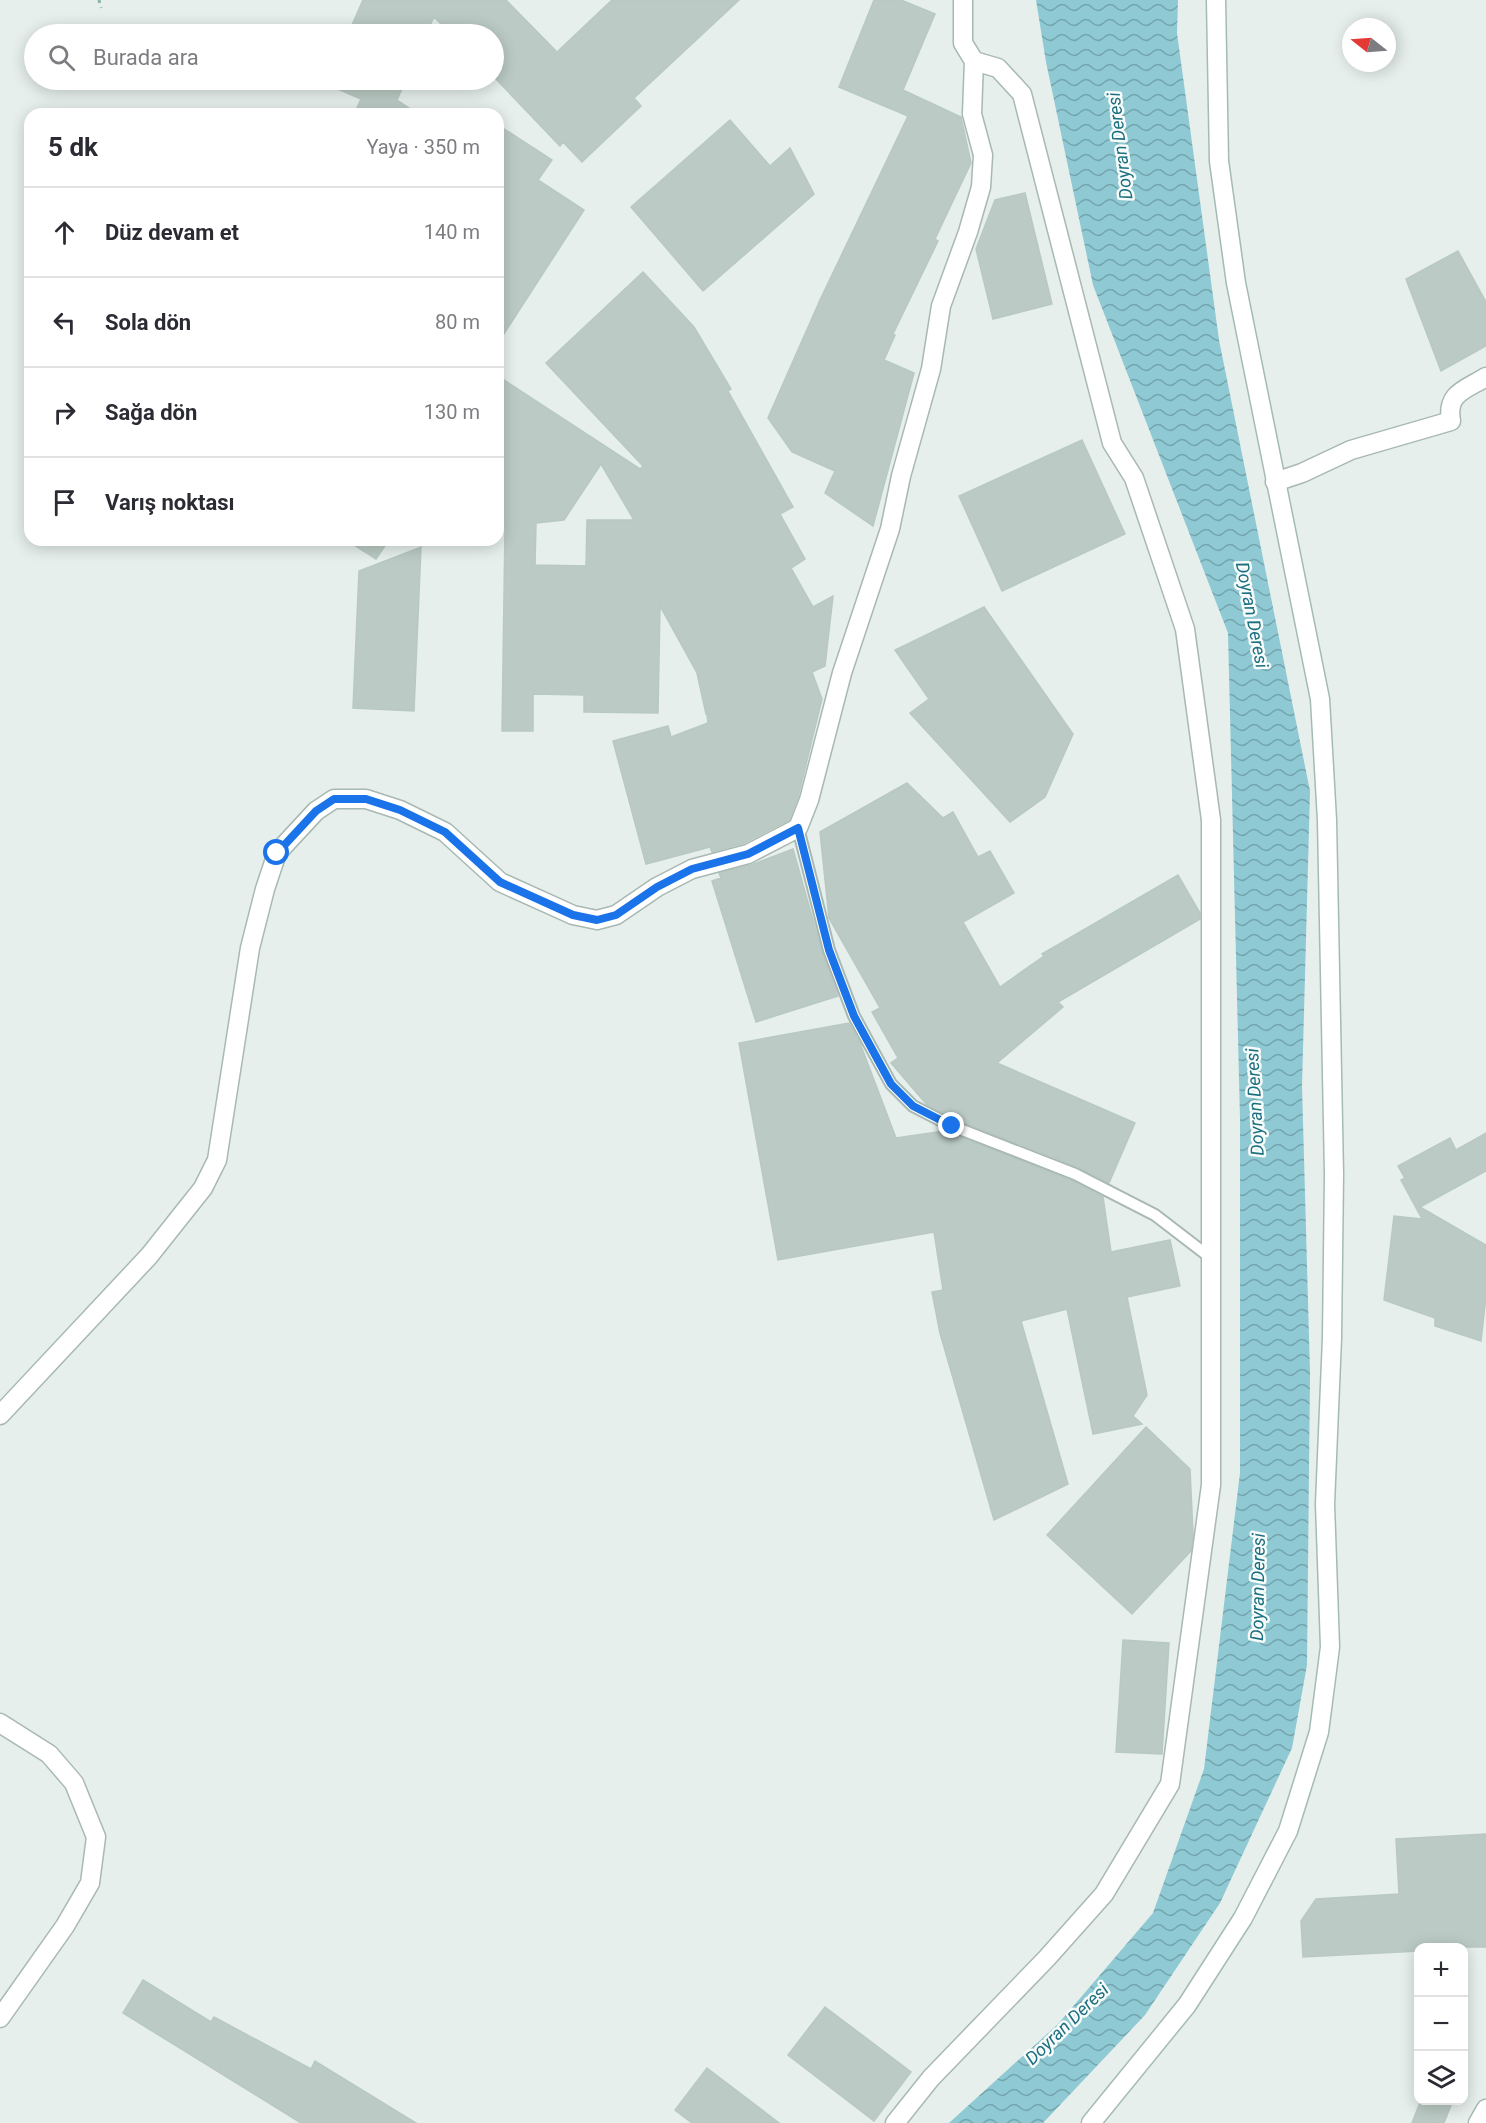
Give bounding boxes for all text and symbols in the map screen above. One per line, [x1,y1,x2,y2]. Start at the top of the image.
north arrow [1342,18,1396,72]
search box [24,24,504,90]
icon: search [45,41,78,74]
text: Burada ara [93,45,199,70]
water label: Doyran Deresi [1102,91,1136,201]
text: 5 dk [48,132,98,162]
text: Yaya · 350 m [366,135,480,159]
icon: ahead [48,216,81,249]
text: Düz devam et [105,220,239,245]
text: 140 m [424,220,480,244]
icon: left [48,306,81,339]
text: Sola dön [105,310,191,335]
text: 80 m [435,310,480,334]
icon: right [48,396,81,429]
text: Sağa dön [105,400,197,425]
text: 130 m [424,400,480,424]
icon: arrive [48,486,81,519]
text: Varış noktası [105,490,235,515]
water label: Doyran Deresi [1232,560,1273,670]
route start [263,839,289,865]
water label: Doyran Deresi [1241,1047,1268,1156]
route end [938,1112,964,1138]
water label: Doyran Deresi [1246,1532,1269,1641]
map controls [1414,1943,1468,2105]
button: + [1414,1943,1468,1997]
water label: Doyran Deresi [1021,1978,1113,2069]
button: − [1414,1997,1468,2051]
button: layers [1414,2051,1468,2105]

